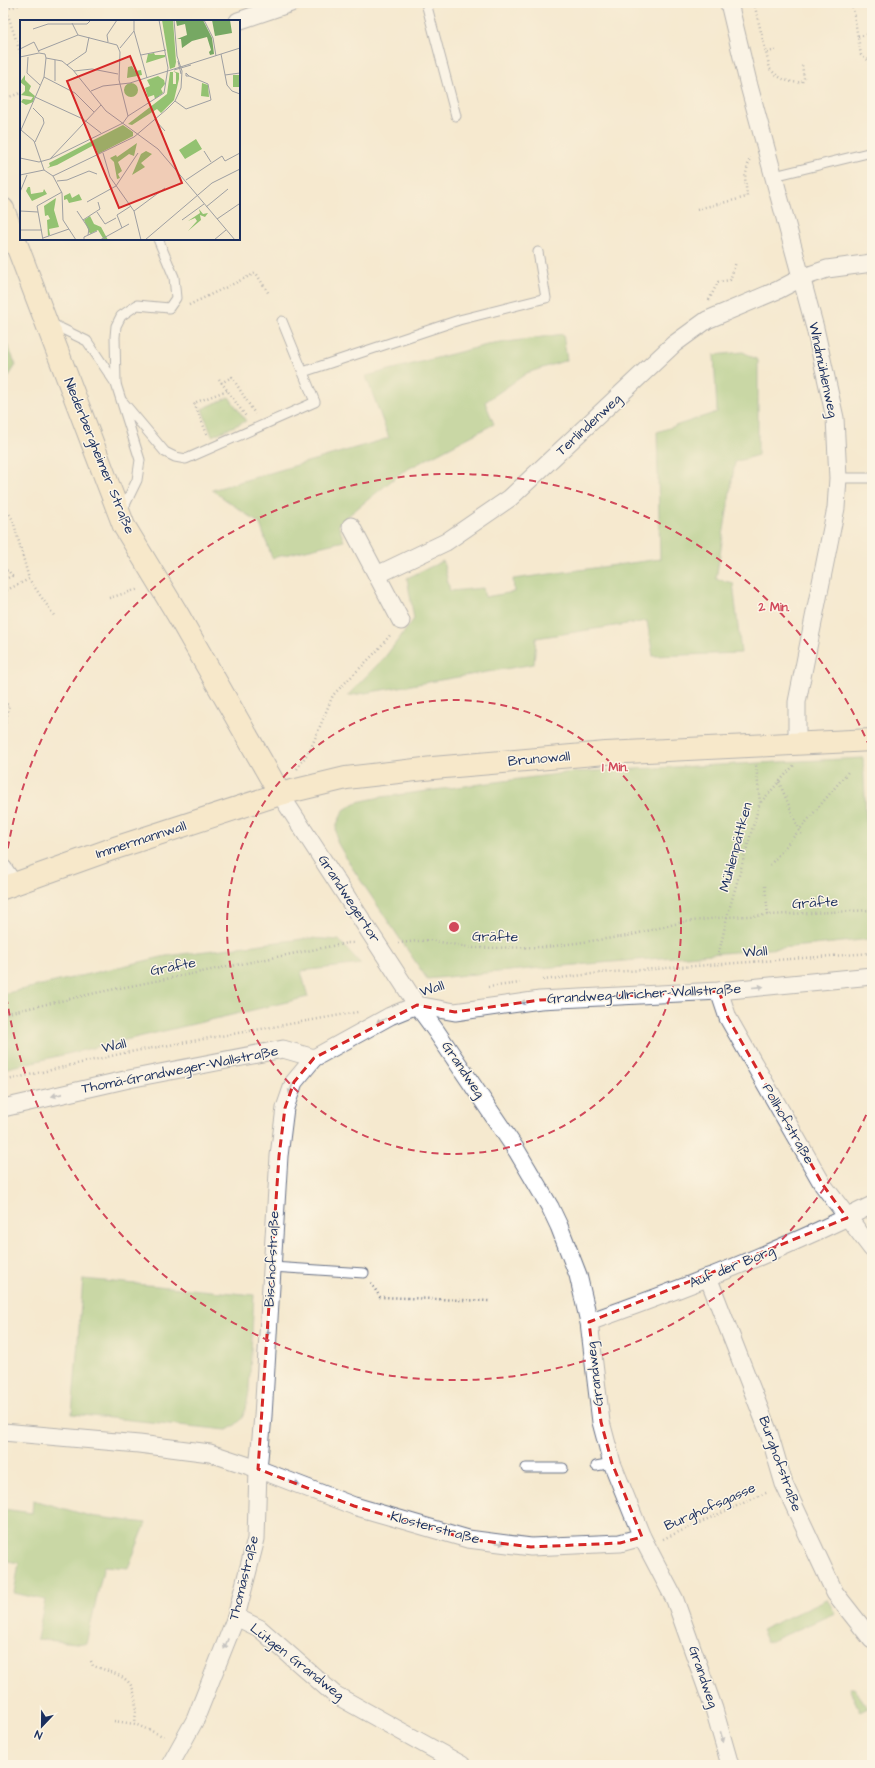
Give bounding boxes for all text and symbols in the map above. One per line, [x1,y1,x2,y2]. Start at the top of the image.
inset map [20,20,240,240]
street label: Windmühlenweg [803,320,843,420]
street label: Niederbergheimer Straße [58,375,140,537]
street label: Terlindenweg [552,389,626,461]
text: 2 Min. [757,599,790,616]
street label: Brunowall [507,746,571,772]
text: 1 Min. [602,759,628,776]
street label: Mühlenpättken [714,800,758,894]
street label: Immermannwall [93,816,189,864]
street label: Grandwegertor [313,851,385,947]
street label: Gräfte [791,892,839,914]
centre of rings [447,920,461,934]
street label: Gräfte [472,927,519,947]
street label: Wall [742,941,768,963]
street label: Gräfte [148,953,198,981]
street label: Wall [417,976,447,1002]
street label: Grandweg-Ulricher-Wallstraße [546,979,742,1009]
one-way arrow [752,984,764,990]
one-way arrow [520,999,532,1005]
one-way arrow [375,1018,387,1025]
street label: Wall [100,1034,128,1058]
street label: Grandweg [437,1038,489,1102]
street label: Thomä-Grandweger-Wallstraße [80,1041,281,1099]
street label: Pollhofstraße [757,1080,819,1168]
one-way arrow [288,1084,294,1096]
one-way arrow [51,1093,63,1099]
street label: Bischofstraße [259,1210,285,1308]
street label: Auf der Borg [686,1241,778,1293]
one-way arrow [265,1324,272,1336]
street label: Grandweg [581,1341,609,1407]
street label: Burghofstraße [753,1414,807,1515]
street label: Burghofsgasse [661,1478,759,1536]
one-way arrow [289,1481,301,1487]
street label: Klosterstraße [388,1506,482,1550]
street label: Thomästraße [224,1533,264,1622]
one-way arrow [493,1540,505,1546]
street label: Lütgen Grandweg [246,1619,348,1705]
one-way arrow [223,1638,229,1649]
street label: Grandweg [683,1643,723,1711]
north arrow [22,1706,62,1746]
text: N [32,1727,44,1743]
one-way arrow [719,1731,725,1743]

